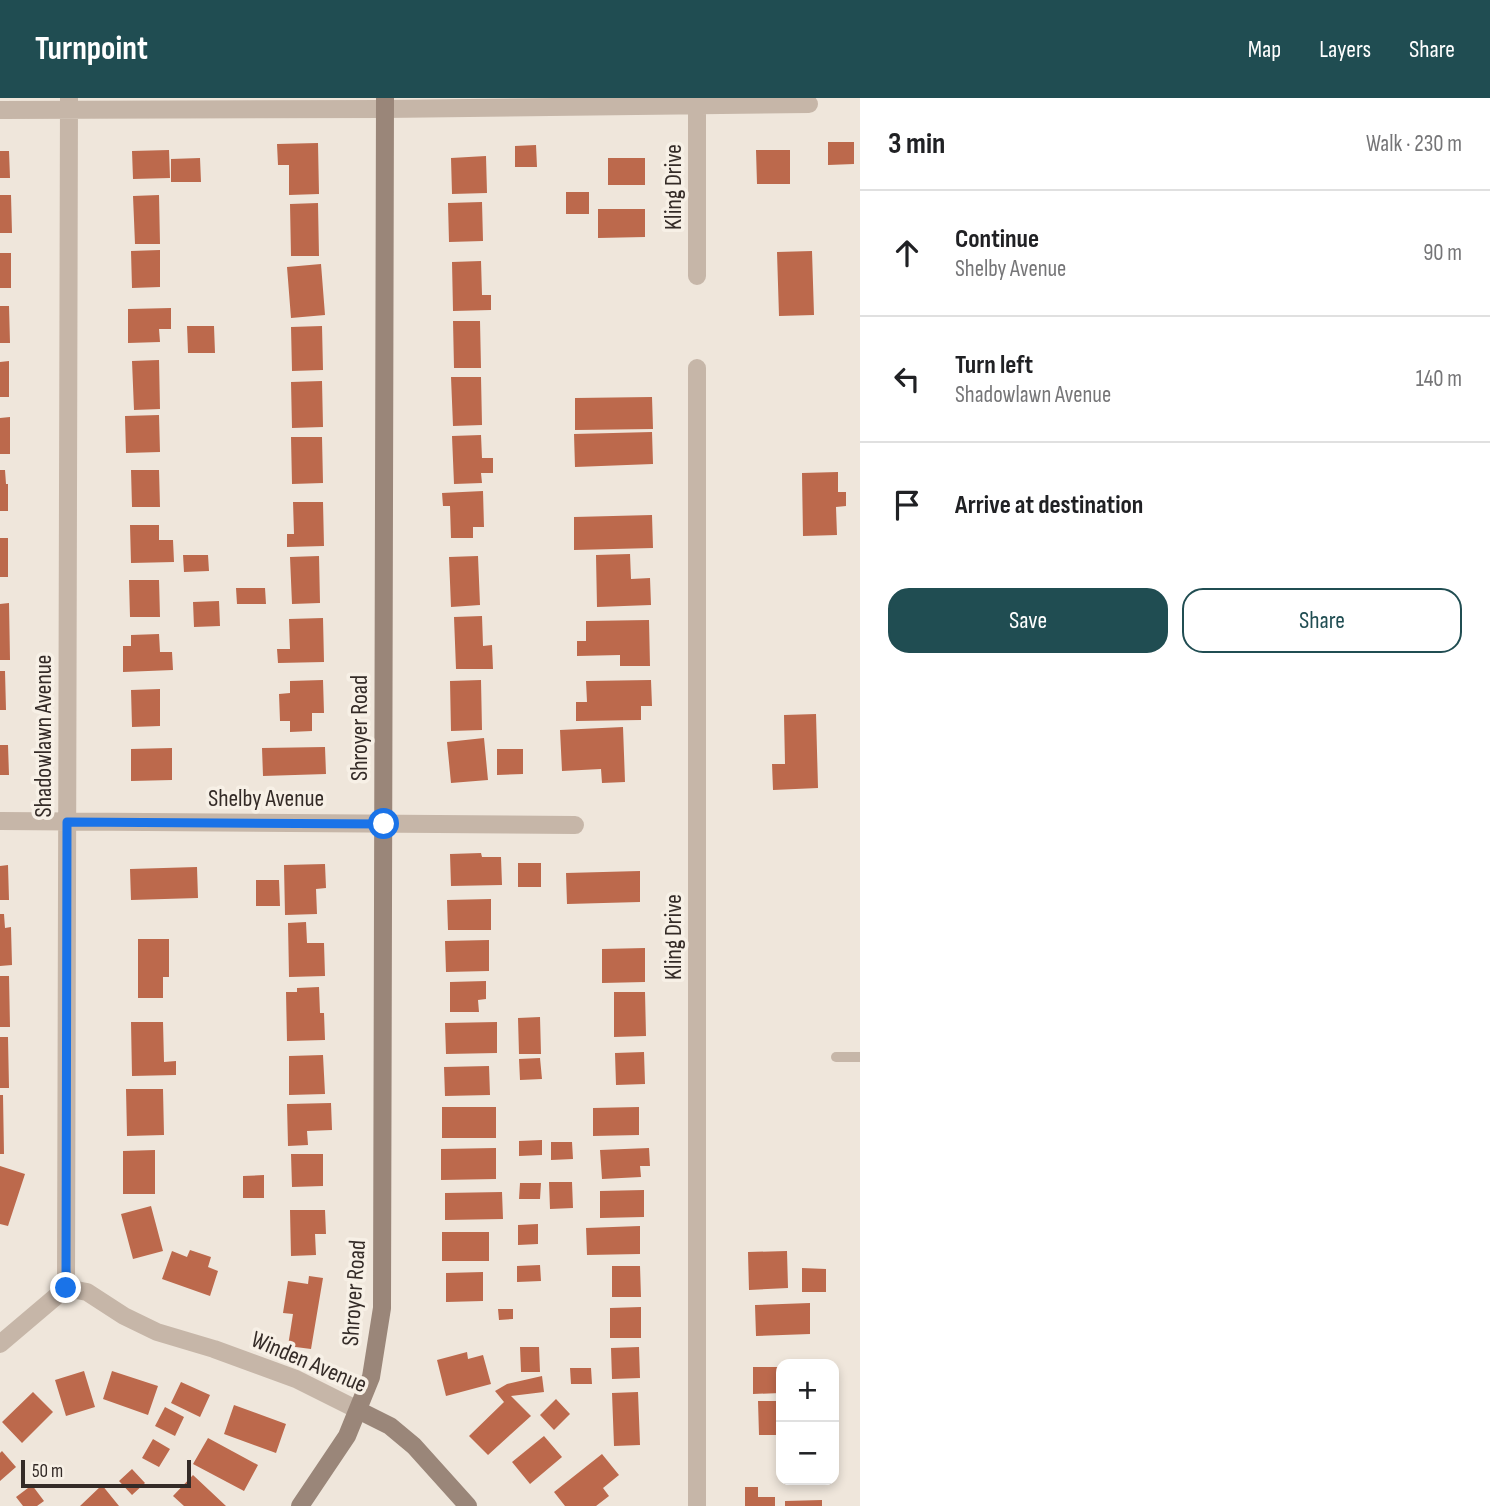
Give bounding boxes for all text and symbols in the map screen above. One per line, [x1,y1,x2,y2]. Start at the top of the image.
text: Turnpoint [35,29,148,69]
text: Map [1248,35,1281,64]
text: Layers [1319,35,1371,64]
text: Share [1409,35,1455,64]
text: 3 min [888,126,945,162]
text: Walk · 230 m [1366,130,1462,158]
street label: Kling Drive [659,144,688,230]
text: Continue [955,224,1039,255]
icon: ahead [888,234,926,272]
text: 90 m [1423,239,1462,267]
text: Shelby Avenue [955,255,1066,283]
text: Turn left [955,350,1033,381]
icon: left [888,360,926,398]
text: 140 m [1416,365,1462,393]
text: Shadowlawn Avenue [955,381,1111,409]
icon: arrive [888,486,926,524]
text: Arrive at destination [955,490,1143,521]
button: Save [888,588,1168,653]
button: Share [1182,588,1462,653]
street label: Shadowlawn Avenue [29,655,58,817]
street label: Shroyer Road [345,675,374,781]
street label: Shelby Avenue [208,784,324,813]
route start [368,808,399,839]
street label: Kling Drive [659,894,688,980]
street label: Shroyer Road [336,1239,372,1347]
route end [50,1272,81,1303]
street label: Winden Avenue [247,1325,371,1399]
map controls [776,1359,839,1485]
button: + [776,1359,839,1422]
button: − [776,1422,839,1485]
scale bar [21,1457,191,1489]
text: 50 m [32,1460,63,1483]

